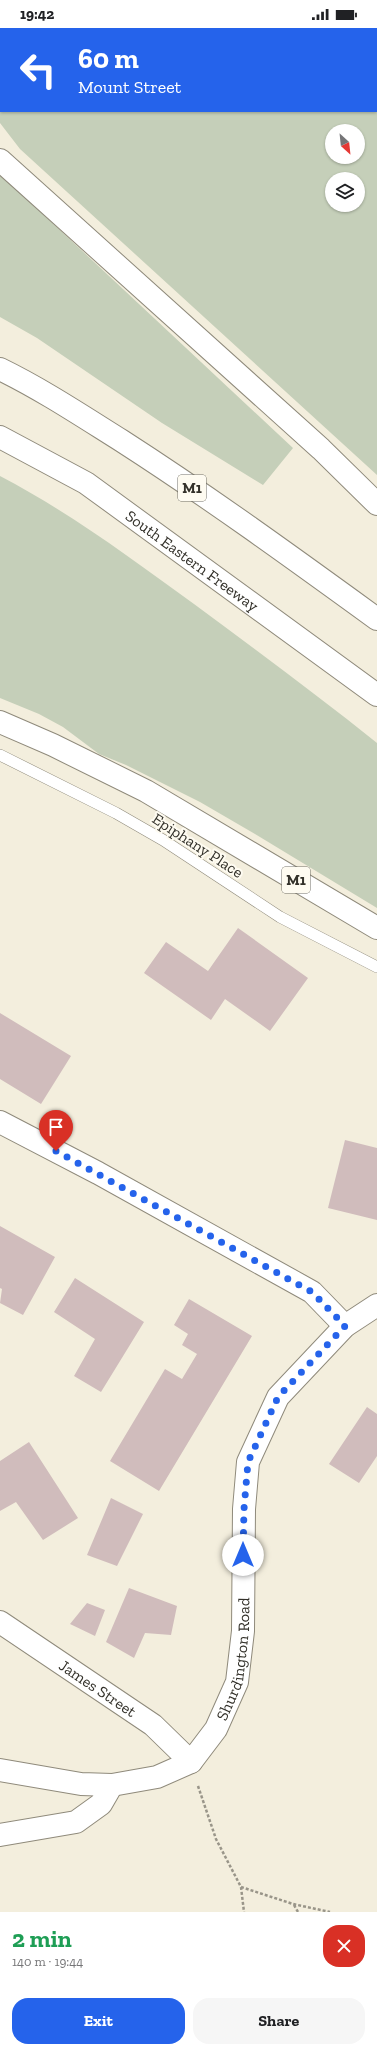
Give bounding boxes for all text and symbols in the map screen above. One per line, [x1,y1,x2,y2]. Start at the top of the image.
text: 19:42 [20,5,54,23]
text: 60 m [78,42,139,75]
icon: left [12,44,64,96]
text: Mount Street [78,76,181,98]
north arrow [325,124,365,164]
map controls [325,124,365,212]
button: layers [325,172,365,212]
road number: M1 [178,475,206,501]
street label: South Eastern Freeway [122,506,263,616]
street label: Epiphany Place [149,809,247,882]
road number: M1 [282,867,310,893]
pin [39,1110,73,1151]
icon: arrive [45,1116,67,1138]
position arrow [222,1534,264,1576]
street label: Shurdington Road [212,1597,253,1723]
street label: James Street [55,1656,140,1721]
text: 2 min [12,1924,72,1953]
button: close [323,1925,365,1967]
text: 140 m · 19:44 [12,1954,83,1969]
button: Exit [12,1998,185,2044]
button: Share [193,1998,365,2044]

